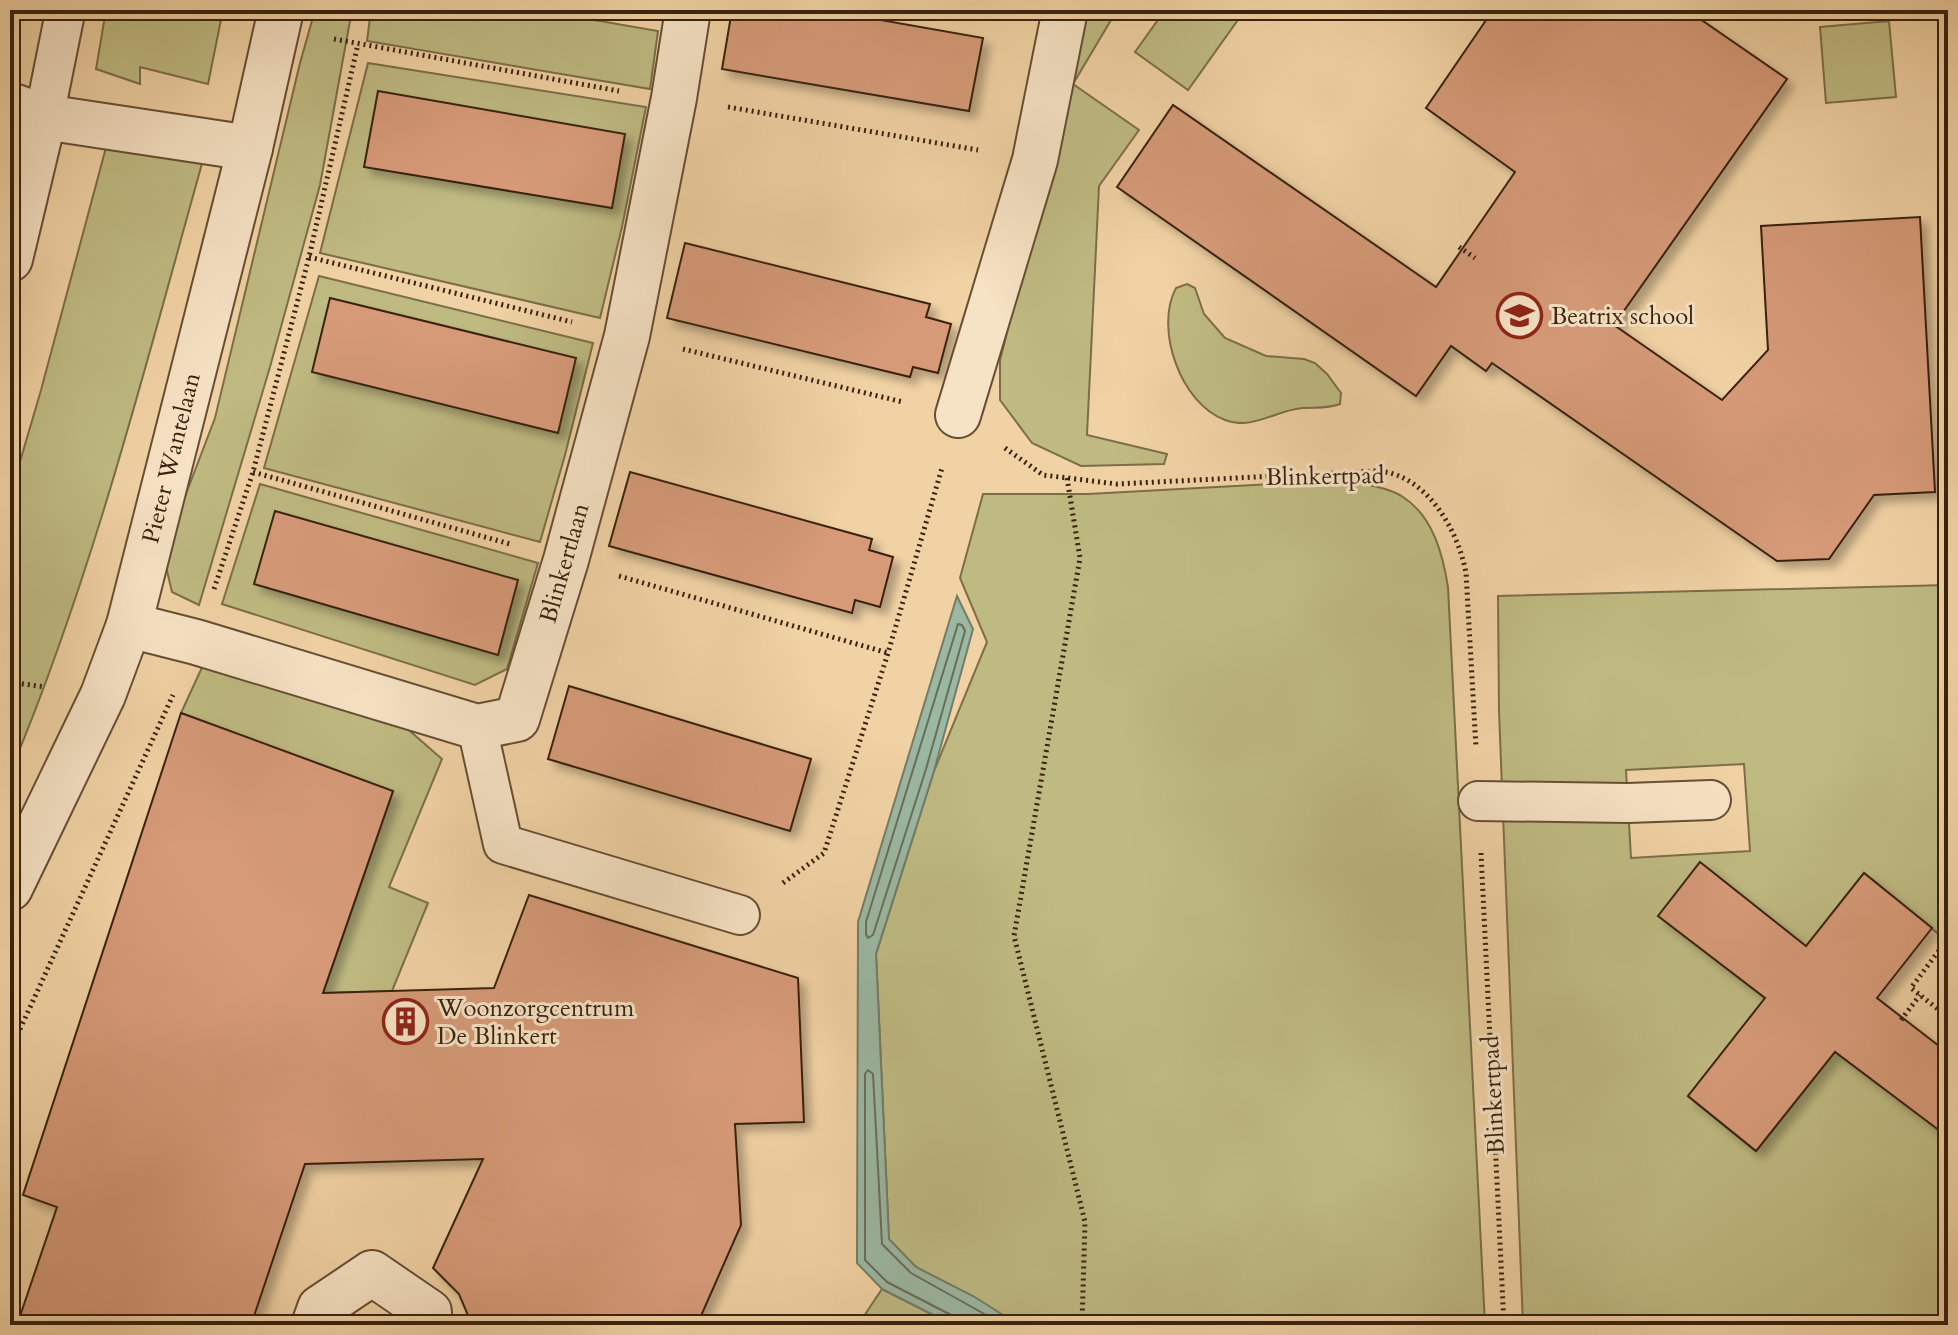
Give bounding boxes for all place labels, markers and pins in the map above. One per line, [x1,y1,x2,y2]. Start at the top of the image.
school or university icon: Beatrix school [1496,292,1544,340]
place label: Beatrix school [1551,300,1694,333]
place label: Woonzorgcentrum De Blinkert [436,992,635,1053]
building icon: Woonzorgcentrum De Blinkert [382,998,430,1046]

